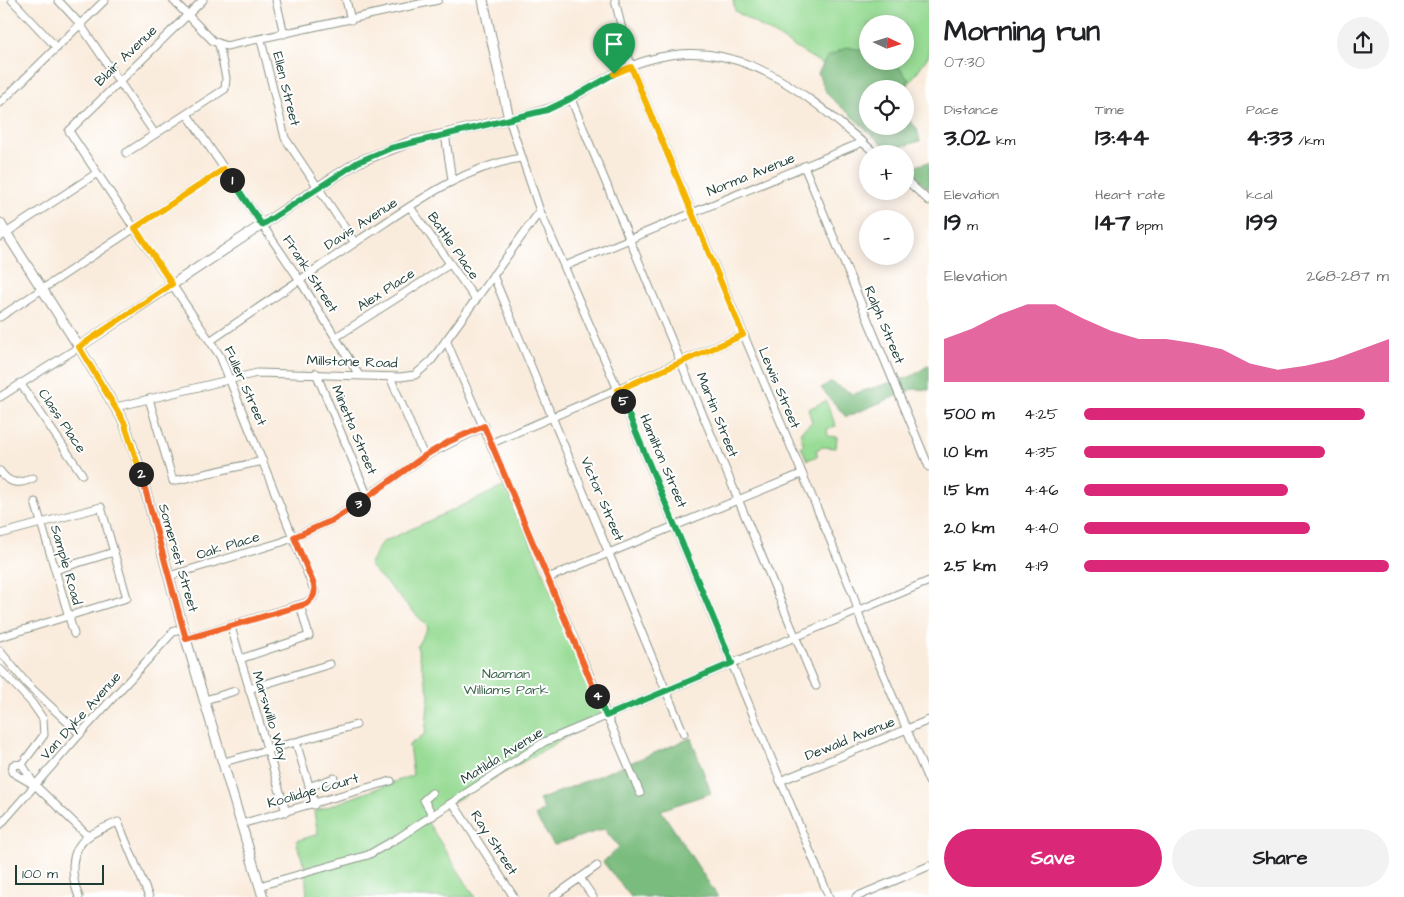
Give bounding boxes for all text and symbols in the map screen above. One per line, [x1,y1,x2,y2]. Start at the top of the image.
text: Morning run [944,12,1100,51]
north arrow [859,15,914,70]
map controls [859,15,914,265]
button: share [1337,17,1389,69]
street label: Blair Avenue [90,21,162,91]
pin [593,23,635,74]
icon: arrive [600,30,628,58]
street label: Ellen Street [267,50,305,129]
text: 07:30 [944,51,985,73]
button: locate [859,80,914,135]
text: Distance [944,100,998,120]
text: Time [1095,100,1124,120]
text: Pace [1246,100,1278,120]
text: 3.02 [944,120,990,155]
text: 13:44 [1095,120,1149,155]
text: 4:33 [1246,120,1293,155]
text: km [990,131,1015,151]
text: /km [1293,131,1324,151]
button: + [859,145,914,200]
street label: Norma Avenue [704,148,798,202]
pin: 1 [220,168,244,192]
text: 1 [232,170,233,190]
text: Elevation [944,185,999,205]
text: Heart rate [1095,185,1165,205]
text: kcal [1246,185,1273,205]
street label: Davis Avenue [320,193,402,255]
text: 19 [944,205,961,240]
text: 147 [1095,205,1131,240]
text: 199 [1246,205,1278,240]
street label: Battle Place [422,208,484,284]
button: − [859,210,914,265]
text: m [961,216,978,236]
text: bpm [1131,216,1163,236]
street label: Frank Street [277,231,343,317]
street label: Alex Place [353,264,419,316]
text: Elevation [944,265,1007,287]
text: 268–287 m [1306,265,1389,287]
street label: Ralph Street [859,283,910,367]
street label: Fuller Street [219,343,272,429]
street label: Lewis Street [753,344,805,432]
street label: Millstone Road [306,350,398,374]
street label: Martin Street [691,370,743,461]
street label: Minetta Street [326,382,382,478]
street label: Class Place [33,385,91,457]
pin: 5 [610,388,636,414]
text: 5 [619,391,628,411]
text: 500 m [944,403,994,425]
text: 4:25 [1024,403,1058,425]
street label: Hamilton Street [634,411,692,511]
text: 1.0 km [944,441,987,463]
text: 4:35 [1024,441,1057,463]
street label: Victor Street [575,454,629,545]
pin: 2 [128,462,154,486]
text: 2 [137,464,146,484]
text: 1.5 km [944,479,988,501]
text: 4:46 [1024,479,1058,501]
pin: 3 [346,492,370,516]
text: 3 [355,494,362,514]
street label: Somerset Street [153,501,203,615]
text: 2.0 km [944,517,994,539]
text: 4:40 [1024,517,1059,539]
street label: Sample Road [45,523,87,607]
street label: Oak Place [194,527,263,565]
text: 2.5 km [944,555,995,577]
text: 4:19 [1024,555,1049,577]
park label: Naaman Williams Park [464,664,549,700]
street label: Van Dyke Avenue [36,667,126,765]
street label: Marswillo Way [247,669,293,764]
pin: 4 [584,684,610,708]
text: 4 [593,686,602,706]
street label: Dewald Avenue [802,712,898,766]
street label: Matilda Avenue [457,722,548,789]
street label: Koolidge Court [265,768,361,814]
street label: Ray Street [466,807,523,880]
button: Save [944,829,1162,887]
button: Share [1172,829,1389,887]
scale bar [15,862,104,885]
text: 100 m [22,864,58,884]

